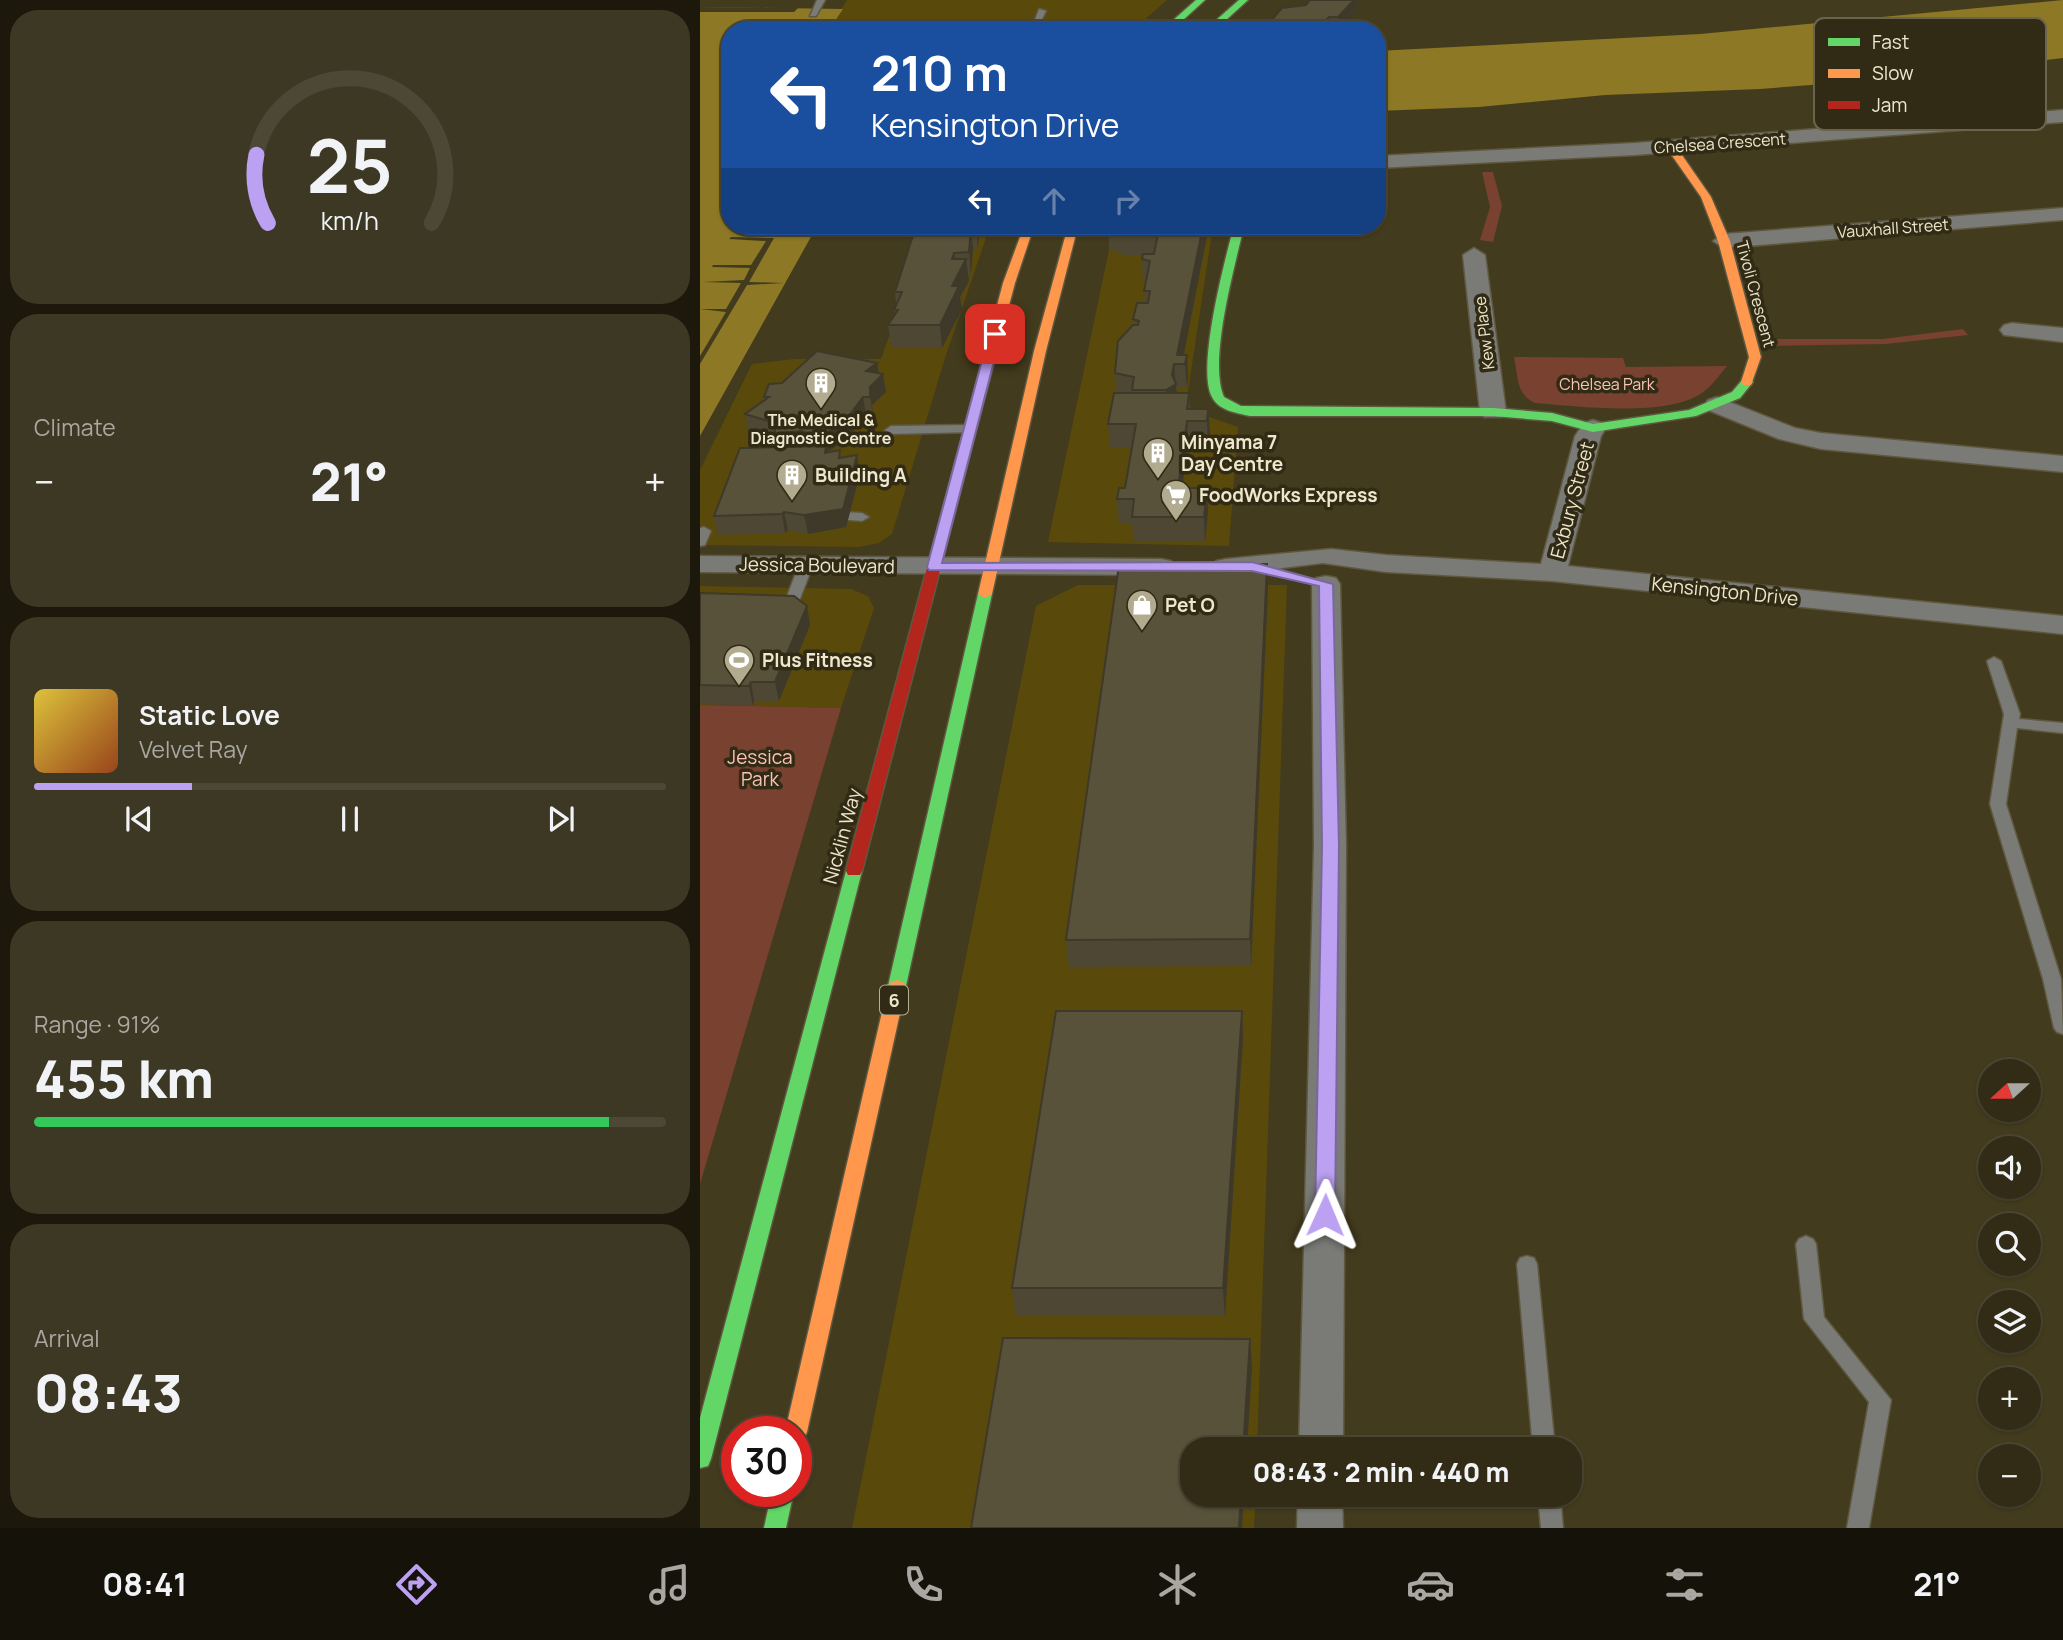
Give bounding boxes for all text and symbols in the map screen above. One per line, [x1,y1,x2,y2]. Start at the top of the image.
legend [1814,18,2046,130]
text: Fast [1872,29,1909,55]
text: 210 m [871,39,1008,106]
icon: left [756,49,847,140]
text: Slow [1872,60,1914,86]
text: Jam [1872,92,1907,118]
text: Kensington Drive [871,103,1120,147]
text: 25 [307,115,393,215]
street label: Chelsea Crescent [1653,127,1787,159]
icon: left [962,182,1000,220]
icon: ahead [1035,182,1073,220]
icon: right [1108,182,1146,220]
text: km/h [321,203,379,238]
street label: Vauxhall Street [1836,213,1950,243]
street label: Tivoli Crescent [1731,238,1781,350]
street label: Kew Place [1469,295,1499,371]
pin [965,304,1025,364]
icon: arrive [976,315,1014,353]
building icon: The Medical & Diagnostic Centre [804,366,838,410]
park label: Chelsea Park [1559,373,1656,395]
place label: The Medical & Diagnostic Centre [751,409,892,449]
text: Climate [34,411,116,443]
place label: Minyama 7 Day Centre [1181,429,1283,477]
building icon: Minyama 7 Day Centre [1141,436,1175,480]
street label: Exbury Street [1544,439,1600,561]
text: 21° [310,446,389,517]
text: − [34,455,55,507]
text: + [644,455,666,507]
building icon: Building A [775,458,809,502]
place label: Building A [815,462,907,488]
supermarket icon: FoodWorks Express [1159,478,1193,522]
place label: FoodWorks Express [1199,482,1377,508]
street label: Jessica Boulevard [739,551,895,579]
street label: Kensington Drive [1650,570,1800,612]
shop icon: Pet O [1125,588,1159,632]
place label: Pet O [1165,592,1215,618]
sports icon: Plus Fitness [722,643,756,687]
place label: Plus Fitness [762,647,873,673]
text: Static Love [139,697,280,733]
text: Velvet Ray [139,733,248,765]
park label: Jessica Park [727,744,793,792]
street label: Nicklin Way [817,785,867,887]
icon: previous [120,800,158,838]
icon: pause [331,800,369,838]
icon: next [542,800,580,838]
road number: 6 [880,986,908,1015]
text: Range · 91% [34,1008,160,1040]
text: 455 km [34,1043,214,1114]
north arrow [1978,1059,2040,1122]
map controls [1978,1059,2041,1507]
button: sound [1978,1136,2041,1199]
position arrow [1288,1178,1362,1252]
button: search [1978,1213,2041,1276]
button: layers [1978,1290,2041,1353]
text: Arrival [34,1322,100,1354]
text: 08:43 [34,1357,183,1428]
button: + [1978,1367,2041,1430]
speed limit sign: 30 [721,1416,812,1507]
button: − [1978,1444,2041,1507]
text: 08:43 · 2 min · 440 m [1253,1454,1509,1490]
icon: directions [392,1560,441,1609]
icon: music [645,1560,694,1609]
icon: phone [899,1560,948,1609]
icon: climate [1153,1560,1202,1609]
icon: car [1406,1560,1455,1609]
icon: filters [1660,1560,1709,1609]
text: 08:41 [102,1562,187,1606]
text: 21° [1913,1562,1961,1606]

